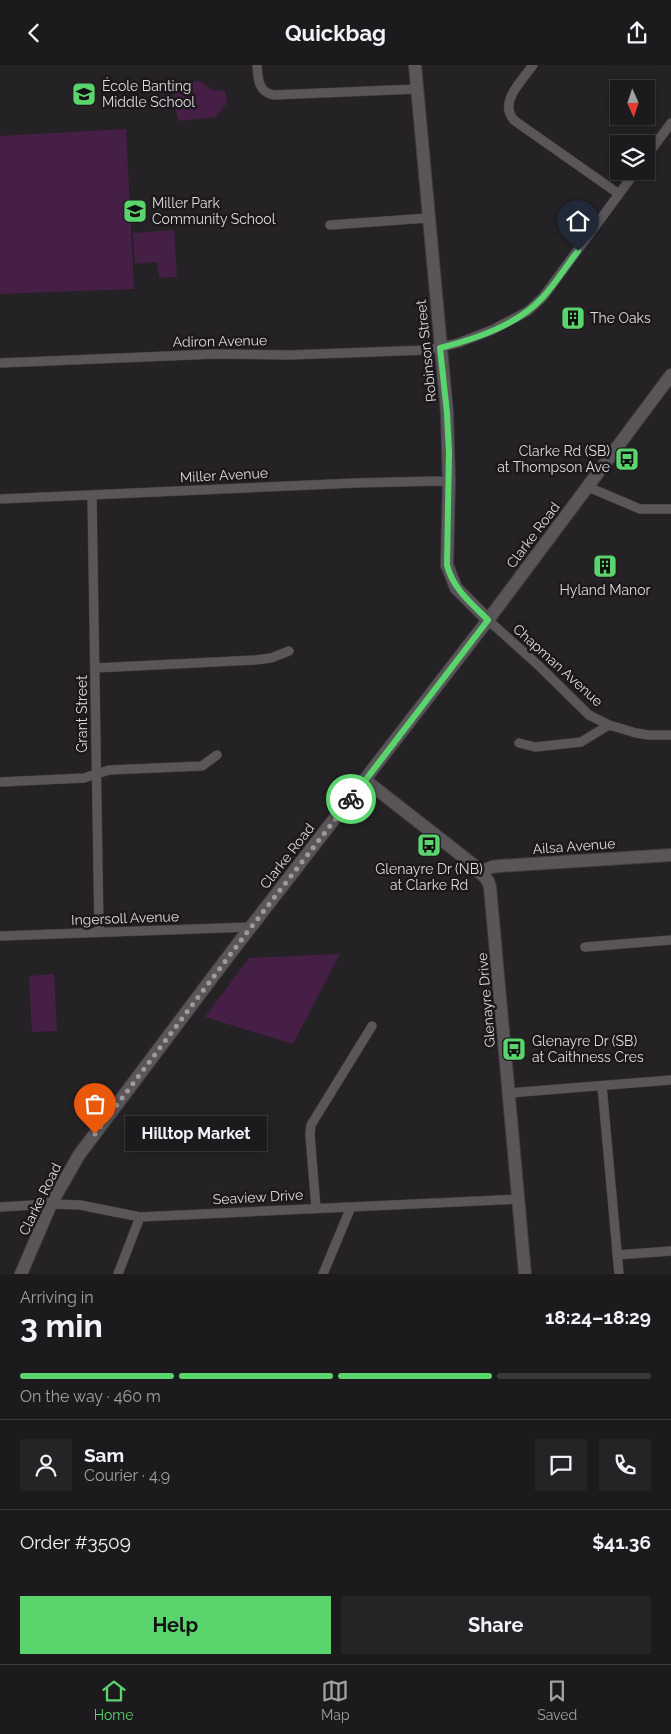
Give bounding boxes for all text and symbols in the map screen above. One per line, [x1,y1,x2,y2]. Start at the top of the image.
icon: back [20,19,48,47]
icon: share [623,19,651,47]
text: Quickbag [285,20,386,46]
place label: École Banting Middle School [102,77,195,110]
north arrow [610,80,655,125]
map controls [610,80,655,180]
school or university icon: École Banting Middle School [71,81,97,107]
button: layers [610,135,655,180]
place label: Miller Park Community School [152,195,276,227]
school or university icon: Miller Park Community School [122,198,148,224]
pin [557,200,599,251]
icon: home [564,207,592,235]
street label: Robinson Street [413,299,439,403]
building icon: The Oaks [560,305,586,331]
place label: The Oaks [590,310,651,326]
street label: Adiron Avenue [173,332,267,350]
place label: Clarke Rd (SB) at Thompson Ave [497,443,610,475]
bus stop icon: Clarke Rd (SB) at Thompson Ave [614,446,640,472]
street label: Miller Avenue [180,465,268,485]
street label: Clarke Road [503,499,563,571]
building icon: Hyland Manor [592,553,618,579]
place label: Hyland Manor [559,582,651,598]
street label: Chapman Avenue [510,621,606,709]
street label: Grant Street [74,675,90,753]
courier [326,774,376,824]
icon: bike [337,785,365,813]
street label: Clarke Road [257,820,317,892]
bus stop icon: Glenayre Dr (NB) at Clarke Rd [416,832,442,858]
street label: Ailsa Avenue [532,835,616,857]
place label: Glenayre Dr (NB) at Clarke Rd [375,861,483,893]
street label: Ingersoll Avenue [71,908,179,928]
street label: Glenayre Drive [474,952,498,1048]
place label: Glenayre Dr (SB) at Caithness Cres [532,1033,644,1065]
bus stop icon: Glenayre Dr (SB) at Caithness Cres [501,1036,527,1062]
pin [74,1083,116,1134]
icon: bag [81,1090,109,1118]
callout: Hilltop Market [125,1117,268,1151]
text: Hilltop Market [141,1124,251,1143]
street label: Clarke Road [16,1160,64,1238]
street label: Seaview Drive [212,1187,304,1207]
text: Arriving in [20,1288,94,1307]
text: 18:24–18:29 [545,1306,651,1328]
text: 3 min [20,1307,103,1344]
text: On the way · 460 m [20,1387,161,1406]
button: person [20,1439,72,1491]
button: chat [535,1439,587,1491]
button: phone [599,1439,651,1491]
text: Sam [84,1444,124,1466]
text: Courier · 4.9 [84,1466,170,1485]
text: Order #3509 [20,1531,131,1553]
text: $41.36 [592,1531,651,1553]
button: Help [20,1596,331,1654]
button: Share [341,1596,651,1654]
tab: Home [94,1677,133,1723]
tab: Map [321,1677,350,1723]
tab: Saved [537,1677,577,1723]

